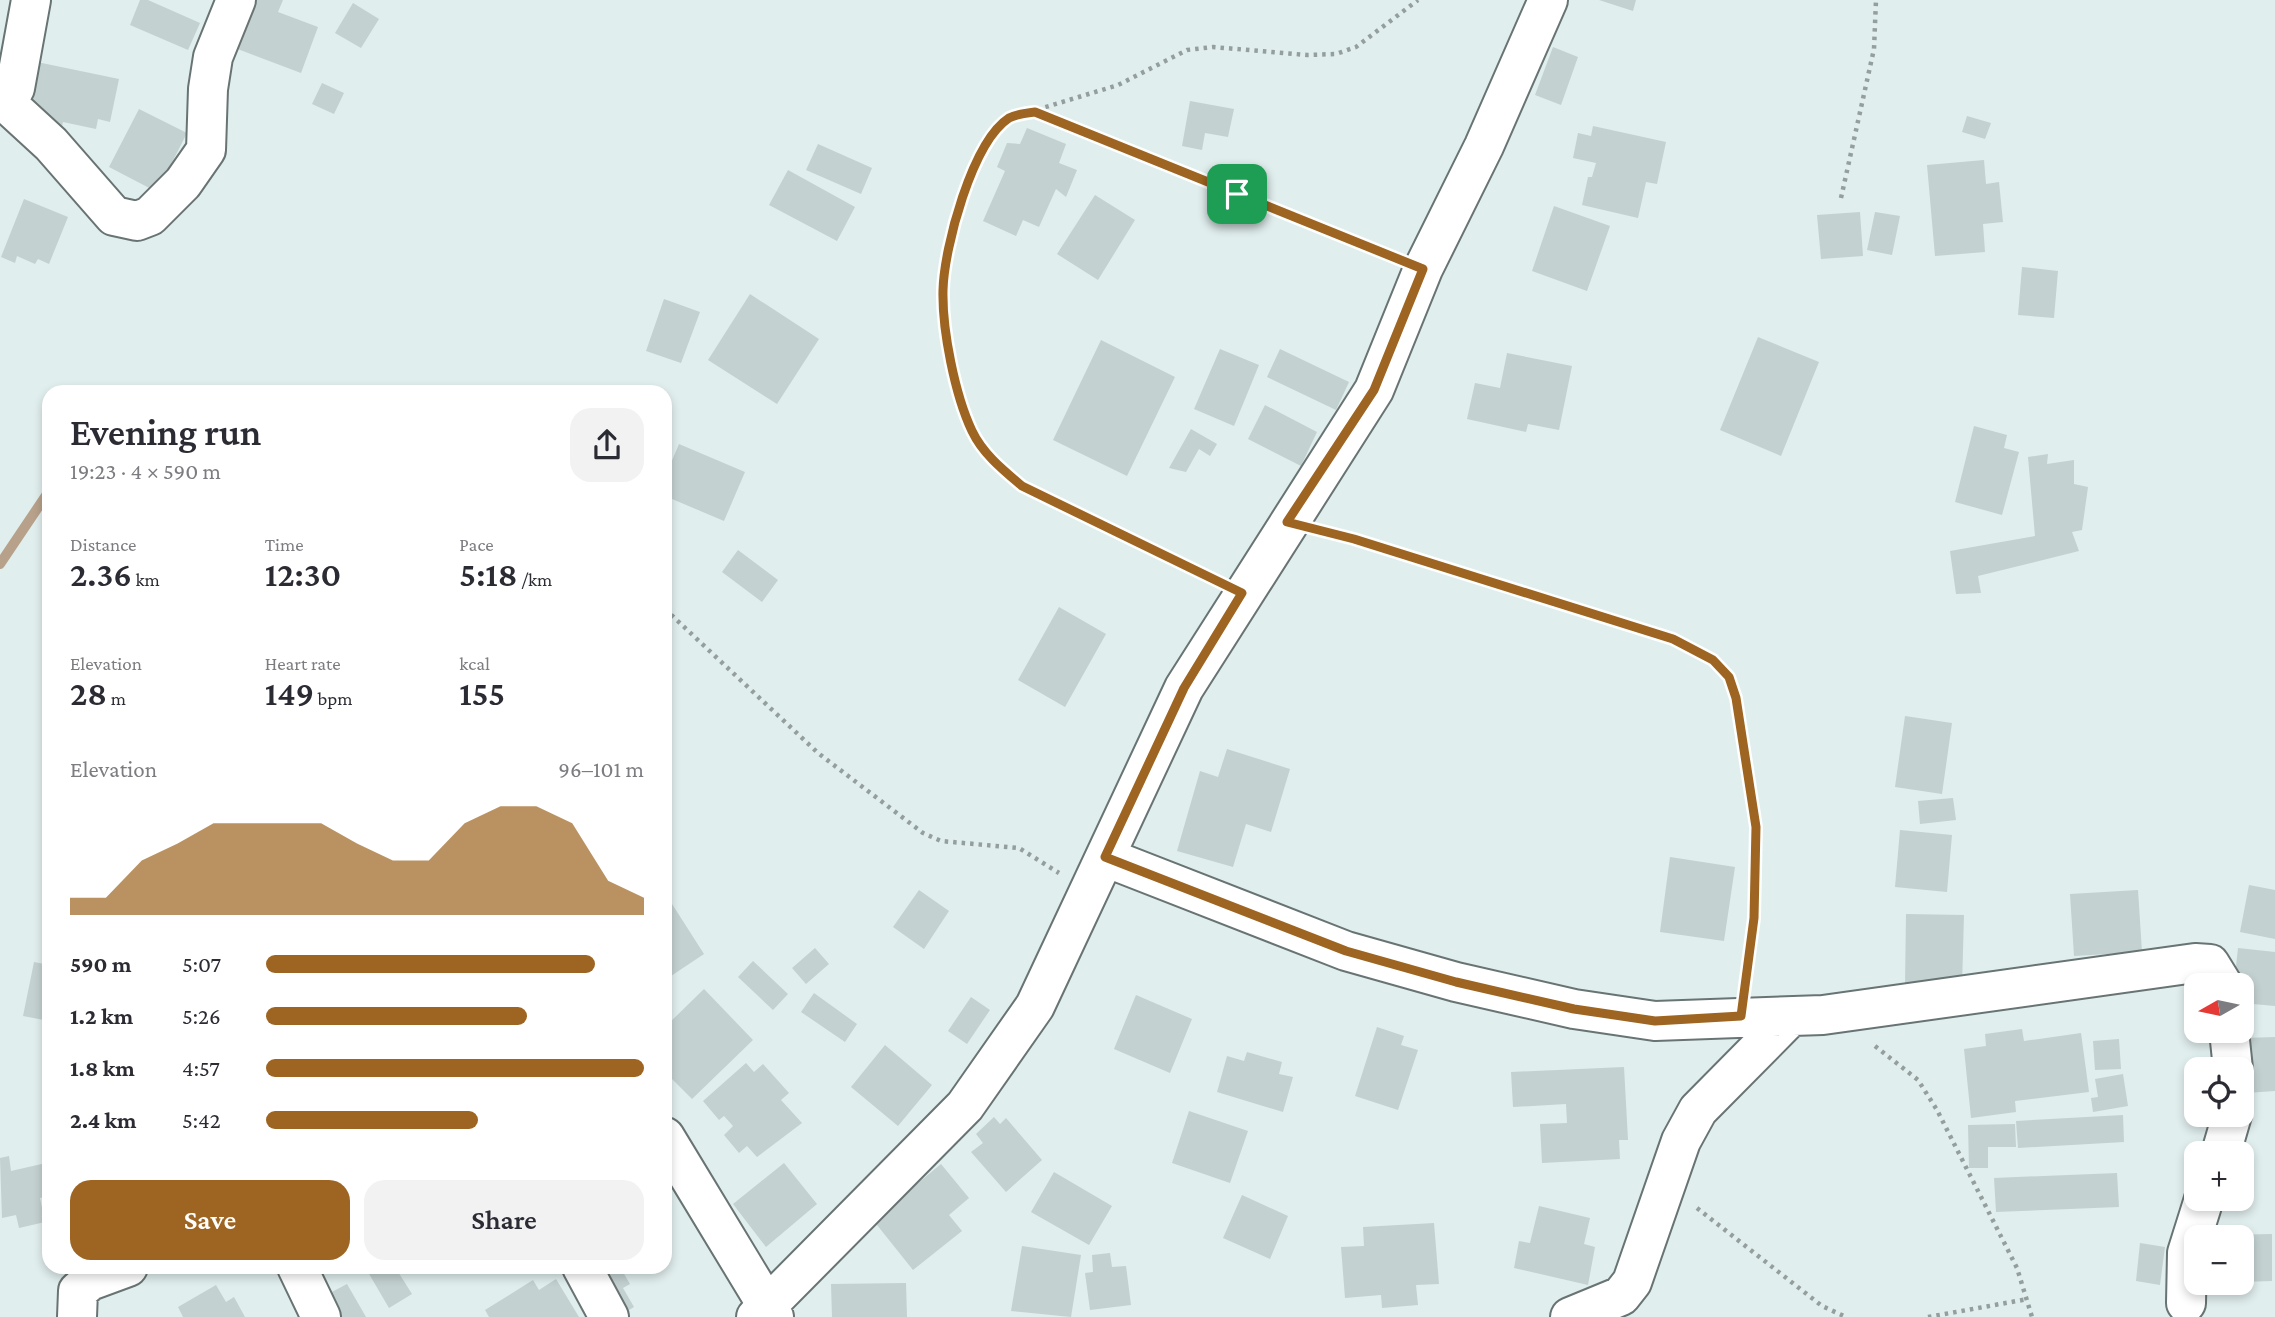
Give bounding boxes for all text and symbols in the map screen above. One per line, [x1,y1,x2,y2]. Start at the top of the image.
pin [1207,164,1267,224]
icon: arrive [1218,175,1256,213]
button: share [570,408,644,482]
text: Evening run [70,411,261,453]
text: 19:23 · 4 × 590 m [70,458,221,484]
text: Distance [70,534,136,555]
text: Time [265,534,304,555]
text: Pace [459,534,494,555]
text: 2.36 [70,555,132,594]
text: 12:30 [265,555,341,594]
text: 5:18 [459,555,518,594]
text: km [132,569,160,590]
text: /km [518,569,552,590]
text: Elevation [70,653,142,674]
text: Heart rate [265,653,341,674]
text: kcal [459,653,490,674]
text: 28 [70,674,107,713]
text: 149 [265,674,314,713]
text: 155 [459,674,505,713]
text: m [107,688,126,709]
text: bpm [314,688,353,709]
text: Elevation [70,756,157,782]
text: 96–101 m [558,756,644,782]
text: 590 m [70,951,131,977]
text: 5:07 [182,951,221,977]
north arrow [2184,973,2254,1043]
map controls [2184,973,2254,1295]
text: 1.2 km [70,1003,133,1029]
text: 5:26 [182,1003,221,1029]
text: 1.8 km [70,1055,135,1081]
text: 4:57 [182,1055,220,1081]
button: locate [2184,1057,2254,1127]
text: 2.4 km [70,1107,137,1133]
text: 5:42 [182,1107,221,1133]
button: + [2184,1141,2254,1211]
button: Save [70,1180,350,1260]
button: Share [364,1180,644,1260]
button: − [2184,1225,2254,1295]

